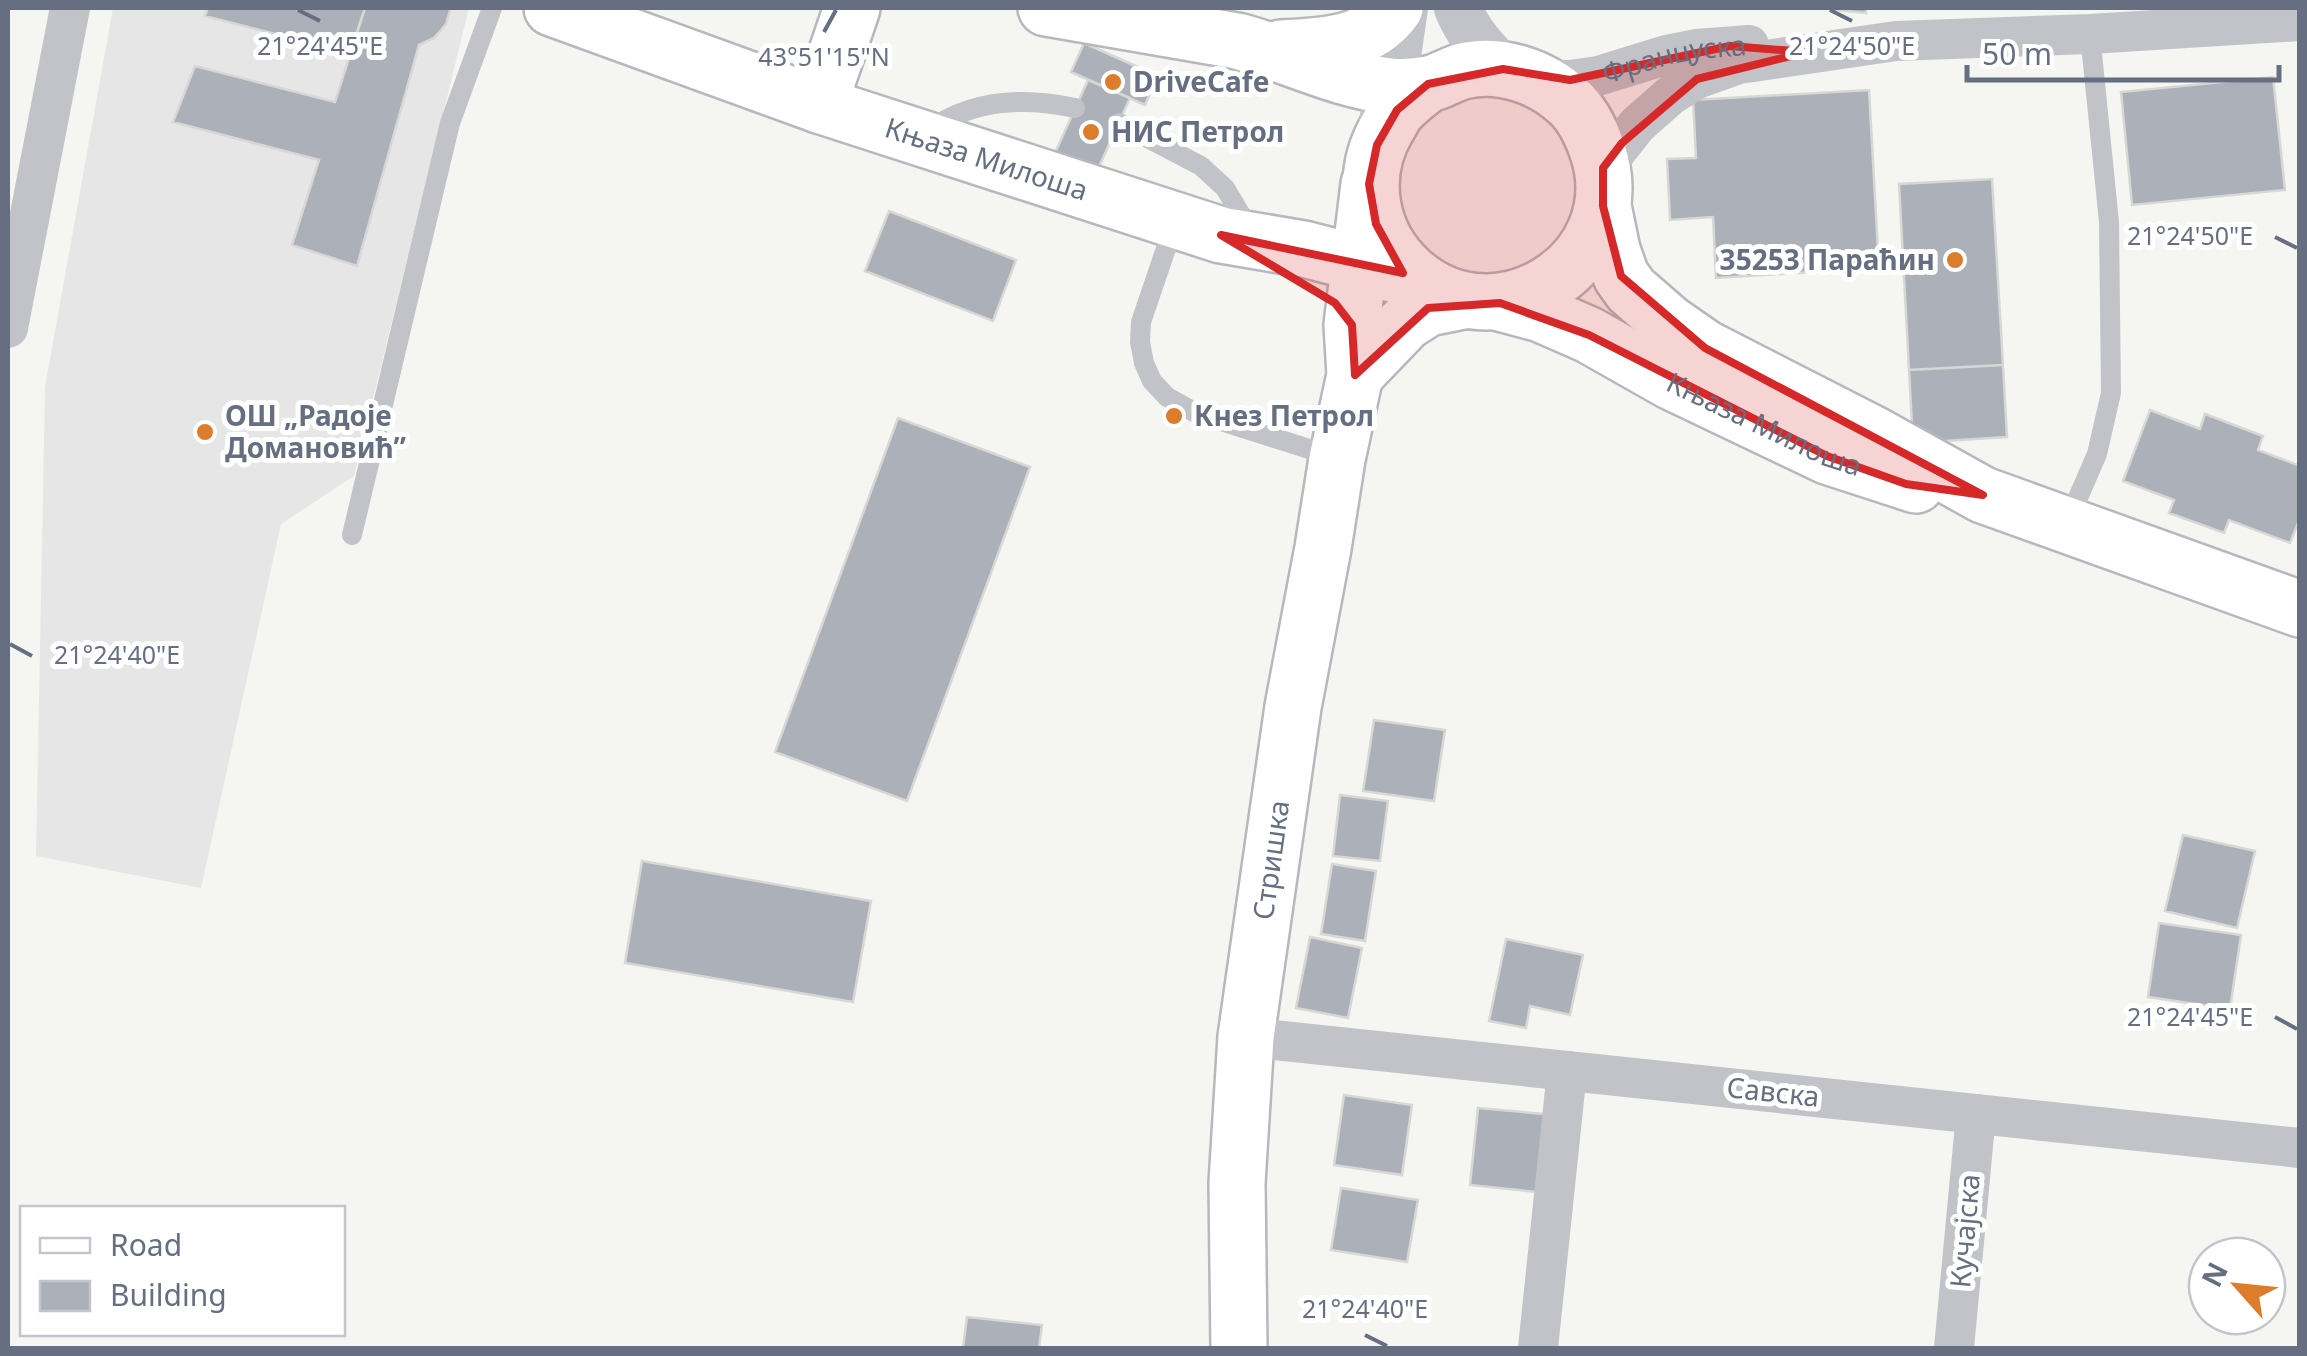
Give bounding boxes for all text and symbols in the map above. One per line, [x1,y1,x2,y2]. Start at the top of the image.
scale bar [1967,20,2280,82]
street label: Француска [1597,25,1748,92]
text: 21°24'45"E [257,28,383,62]
text: 21°24'50"E [1789,28,1915,62]
text: 50 m [1982,33,2052,74]
text: 43°51'15"N [758,39,890,73]
place label: DriveCafe [1133,62,1269,100]
marker: DriveCafe [1102,71,1124,93]
street label: Књаза Милоша [880,108,1093,209]
place label: НИС Петрол [1111,112,1284,150]
marker: НИС Петрол [1080,121,1102,143]
text: 21°24'50"E [2127,218,2253,252]
place label: 35253 Параћин [1720,240,1935,278]
marker: 35253 Параћин [1944,249,1966,271]
street label: Књаза Милоша [1661,362,1867,484]
place label: ОШ „Радоје Домановић” [225,396,407,466]
place label: Кнез Петрол [1194,396,1374,434]
marker: Кнез Петрол [1163,405,1185,427]
marker: ОШ „Радоје Домановић” [194,421,216,443]
text: 21°24'40"E [54,637,180,671]
street label: Стришка [1243,798,1298,922]
text: 21°24'45"E [2127,999,2253,1033]
street label: Савска [1725,1067,1821,1115]
street label: Кучајска [1940,1172,1988,1290]
legend [20,1206,345,1336]
text: Road [110,1224,182,1265]
north arrow [2187,1236,2287,1336]
text: N [2192,1255,2236,1293]
text: Building [110,1274,227,1315]
text: 21°24'40"E [1302,1291,1428,1325]

